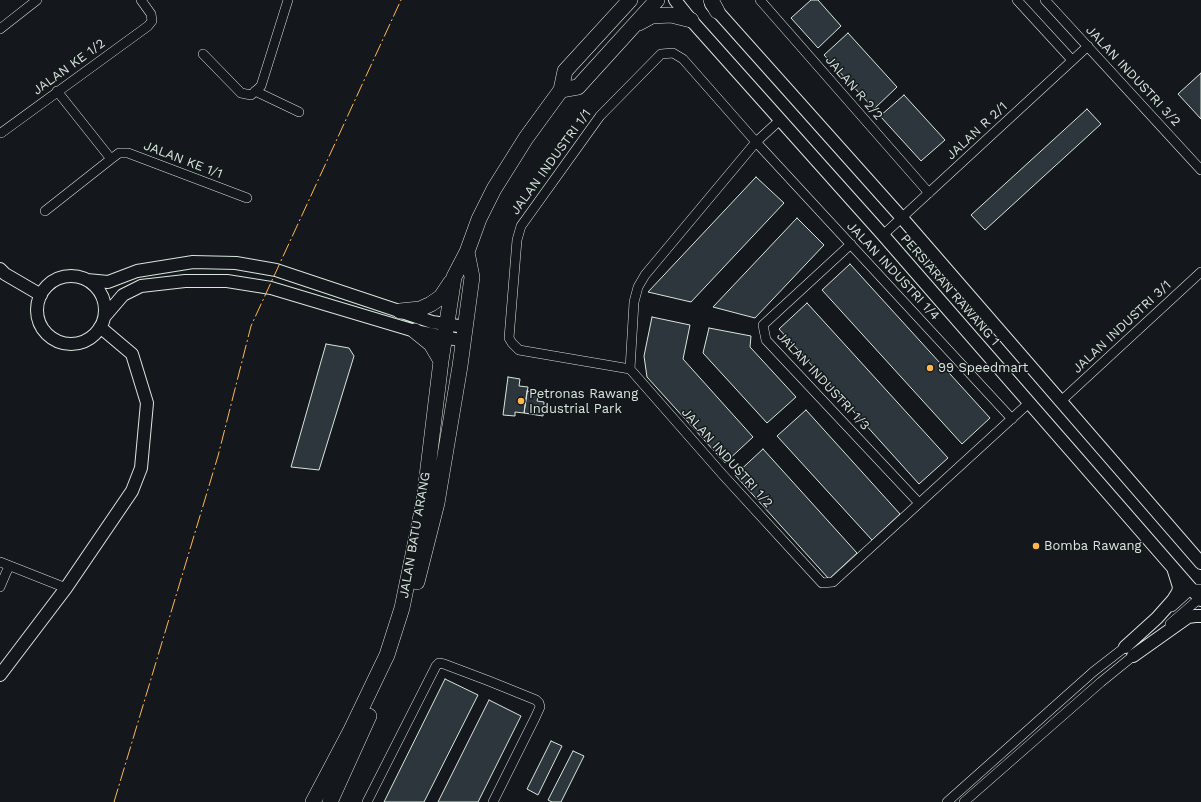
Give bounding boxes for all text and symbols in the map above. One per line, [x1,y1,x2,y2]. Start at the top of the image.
street label: JALAN INDUSTRI 3/2 [1082,23,1184,129]
street label: JALAN KE 1/2 [30,36,108,98]
street label: JALAN R 2/2 [822,53,886,123]
street label: JALAN R 2/1 [943,99,1011,163]
street label: JALAN INDUSTRI 1/1 [508,106,594,218]
street label: JALAN KE 1/1 [141,138,225,182]
street label: JALAN INDUSTRI 1/4 [843,219,943,323]
street label: PERSIARAN RAWANG 1 [897,231,1003,349]
street label: JALAN INDUSTRI 3/1 [1070,277,1174,377]
street label: JALAN INDUSTRI 1/3 [773,329,873,433]
place label: 99 Speedmart [938,360,1028,376]
marker: 99 Speedmart [925,363,935,373]
place label: Petronas Rawang Industrial Park [529,386,638,417]
marker: Petronas Rawang Industrial Park [516,396,526,406]
street label: JALAN INDUSTRI 1/2 [678,405,776,511]
street label: JALAN BATU ARANG [396,471,434,599]
place label: Bomba Rawang [1044,538,1142,554]
marker: Bomba Rawang [1031,541,1041,551]

